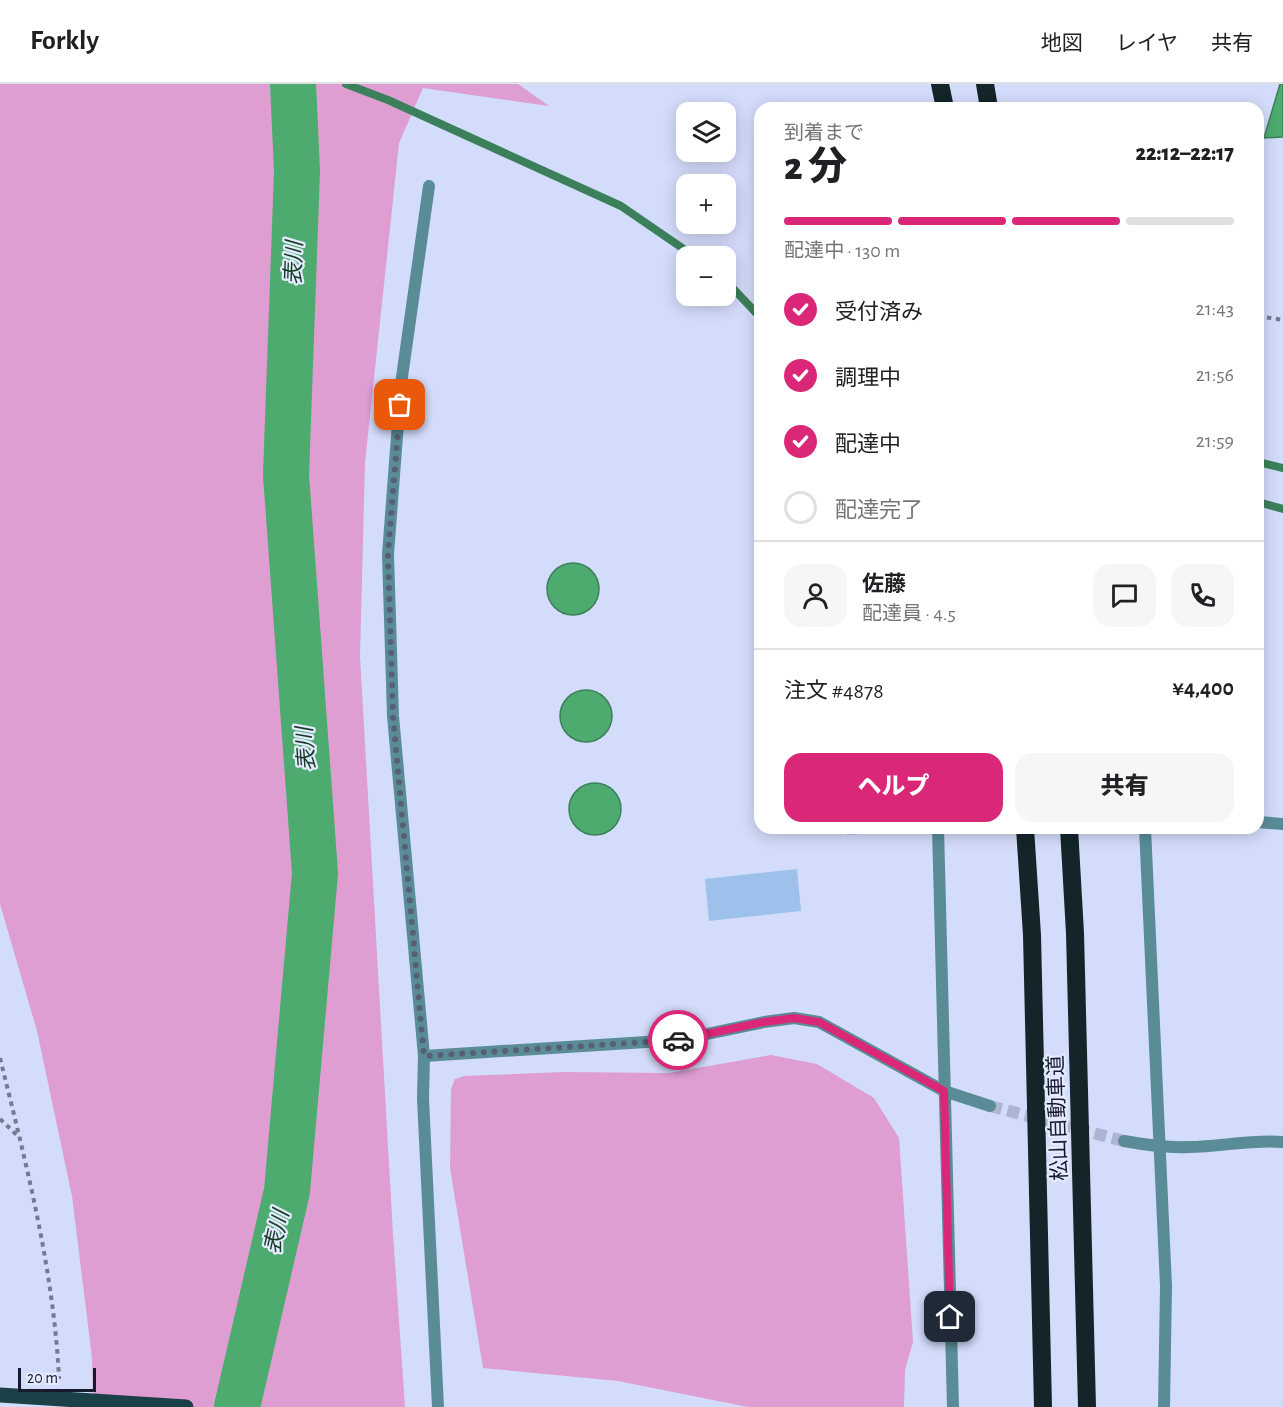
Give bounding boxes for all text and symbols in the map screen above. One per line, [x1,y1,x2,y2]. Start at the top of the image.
text: Forkly [30,27,99,55]
text: 地図 [1041,33,1083,54]
text: レイヤ [1116,33,1178,54]
text: 共有 [1211,33,1253,54]
map controls [676,102,736,306]
button: layers [676,102,736,162]
text: 到着まで [784,123,864,143]
text: 22:12–22:17 [1135,142,1234,164]
text: 2 分 [784,148,847,187]
button: + [676,174,736,234]
water label: 表川 [281,239,306,285]
text: 配達中 · 130 m [784,241,900,261]
button: − [676,246,736,306]
icon: check [784,293,817,326]
text: 21:43 [1196,299,1234,319]
text: 受付済み [835,301,923,323]
icon: check [784,359,817,392]
text: 21:56 [1196,365,1234,385]
text: 調理中 [835,367,901,389]
pin [374,379,425,430]
icon: bag [383,388,416,421]
icon: check [784,425,817,458]
text: 21:59 [1196,431,1234,451]
text: 配達中 [835,433,901,455]
text: 配達完了 [835,499,923,521]
button: person [784,564,847,627]
button: chat [1093,564,1156,627]
button: phone [1171,564,1234,627]
text: 佐藤 [862,573,906,595]
text: 配達員 · 4.5 [862,604,956,624]
text: ¥4,400 [1172,677,1234,699]
text: 注文 #4878 [784,680,884,702]
water label: 表川 [292,724,319,772]
button: ヘルプ [784,753,1003,822]
button: 共有 [1015,753,1234,822]
courier [648,1010,708,1070]
icon: car [662,1024,695,1057]
street label: 松山自動車道 [1044,1055,1071,1181]
water label: 表川 [260,1206,293,1256]
pin [924,1291,975,1342]
icon: home [933,1300,966,1333]
scale bar [18,1365,96,1392]
text: 20 m [27,1370,58,1386]

